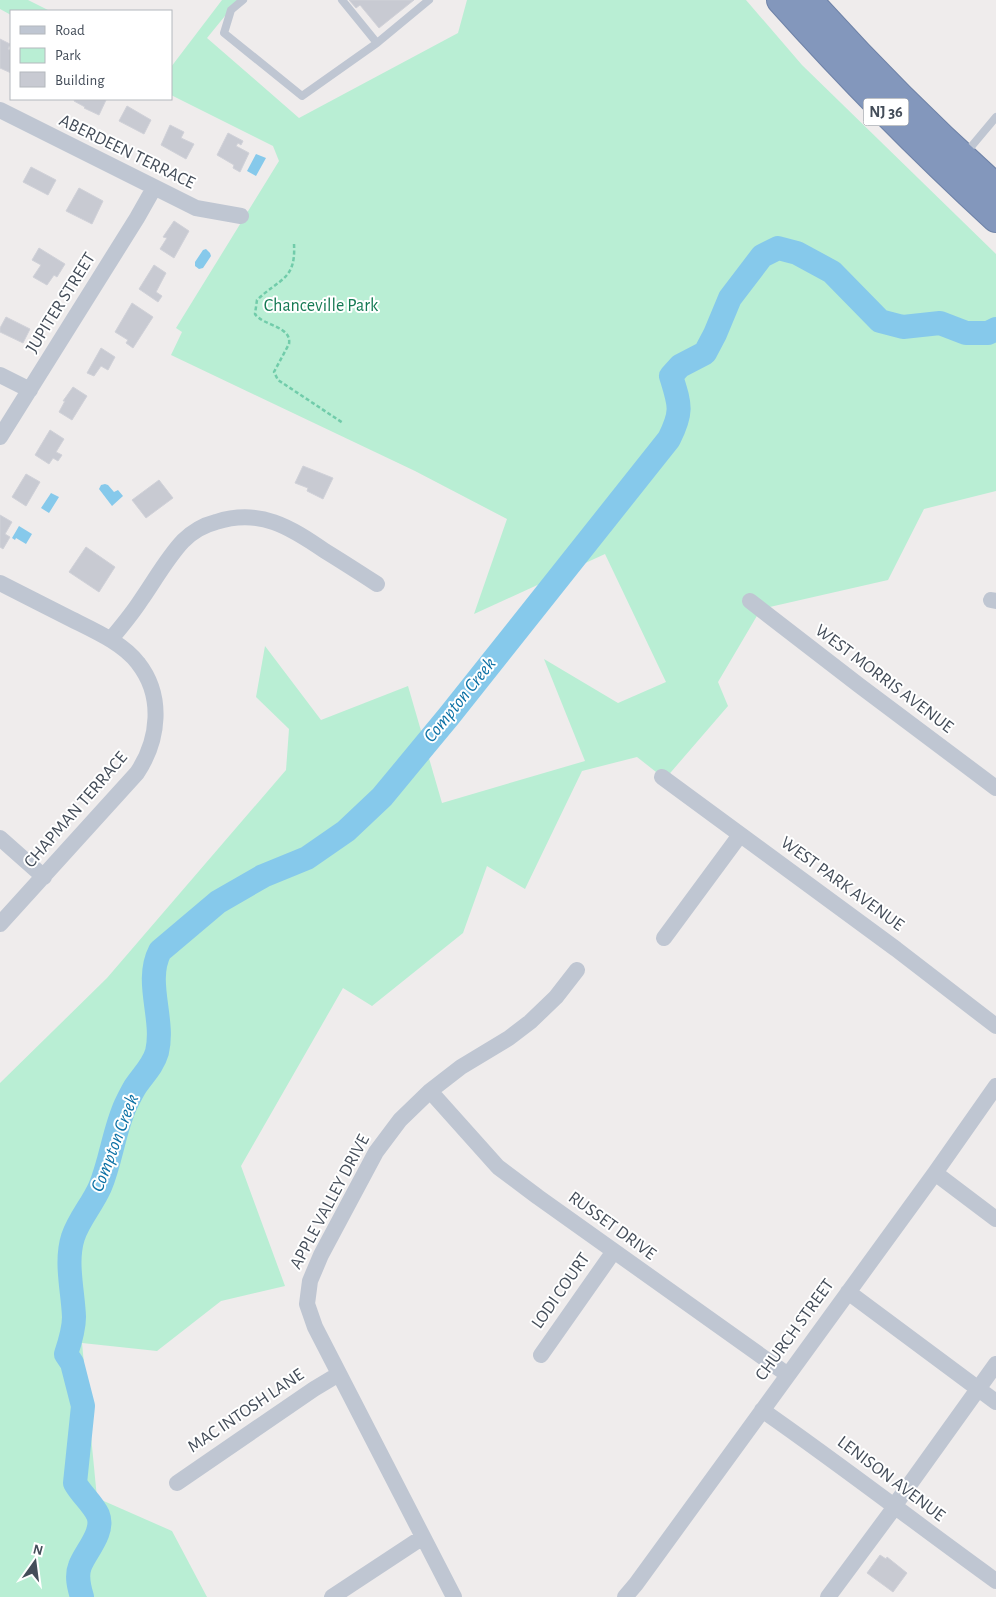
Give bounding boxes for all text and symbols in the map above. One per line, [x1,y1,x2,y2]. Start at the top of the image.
legend [10,10,172,100]
text: Road [55,23,85,38]
text: Park [55,48,81,63]
text: Building [55,73,105,88]
road number: NJ 36 [864,98,908,125]
street label: ABERDEEN TERRACE [56,111,198,193]
street label: JUPITER STREET [23,250,99,356]
park label: Chanceville Park [264,297,379,315]
street label: WEST MORRIS AVENUE [812,621,957,737]
water label: Compton Creek [420,654,500,746]
street label: CHAPMAN TERRACE [21,748,131,871]
street label: WEST PARK AVENUE [777,833,907,935]
water label: Compton Creek [88,1091,142,1194]
street label: APPLE VALLEY DRIVE [287,1131,373,1272]
street label: RUSSET DRIVE [565,1188,659,1264]
street label: LODI COURT [528,1250,594,1332]
street label: CHURCH STREET [752,1276,838,1384]
street label: MAC INTOSH LANE [185,1365,308,1456]
street label: LENISON AVENUE [834,1433,948,1525]
north arrow [10,1537,60,1587]
text: N [31,1542,44,1558]

